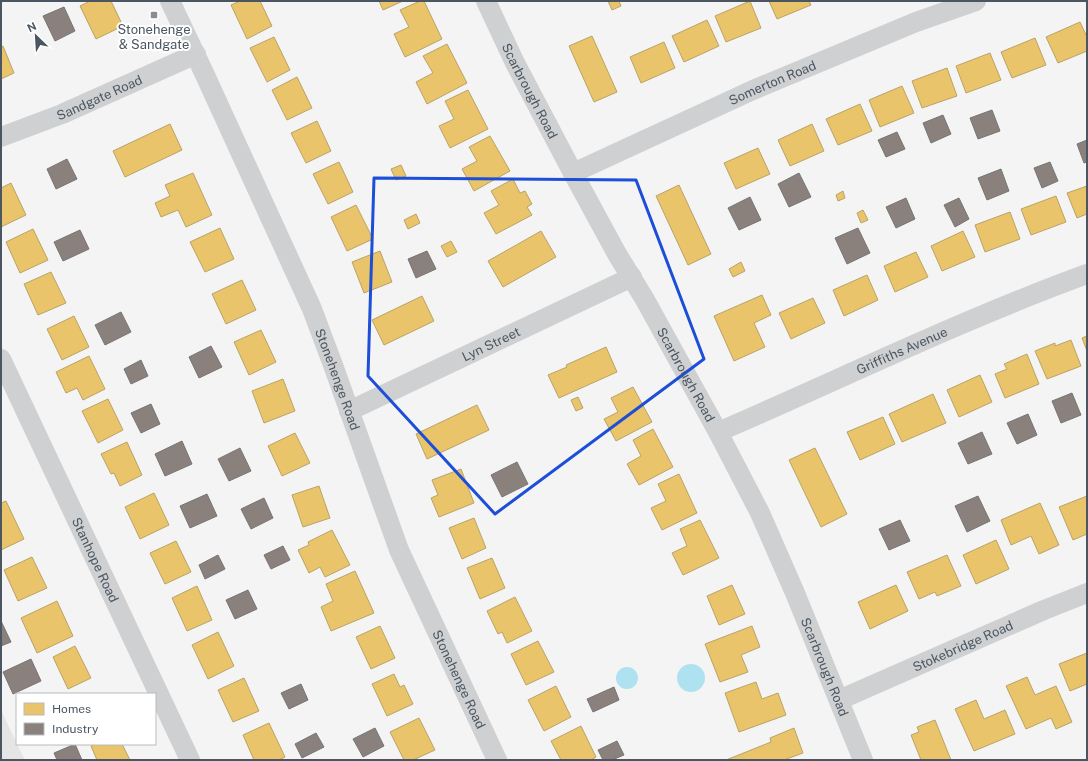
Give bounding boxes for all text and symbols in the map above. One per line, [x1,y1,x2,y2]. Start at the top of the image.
marker: Stonehenge & Sandgate [149,10,159,20]
north arrow [16,16,56,56]
text: N [25,20,38,34]
place label: Stonehenge & Sandgate [117,22,191,52]
street label: Scarbrough Road [499,41,560,141]
street label: Somerton Road [727,58,818,108]
street label: Sandgate Road [55,72,145,123]
street label: Lyn Street [460,324,523,364]
street label: Griffiths Avenue [854,324,950,378]
street label: Scarbrough Road [654,325,718,424]
street label: Stonehenge Road [312,326,363,432]
street label: Stanhope Road [69,515,122,605]
street label: Scarbrough Road [798,616,851,719]
street label: Stokebridge Road [910,618,1015,675]
street label: Stonehenge Road [429,628,488,731]
legend [16,693,156,745]
text: Homes [52,702,91,716]
text: Industry [52,722,99,736]

